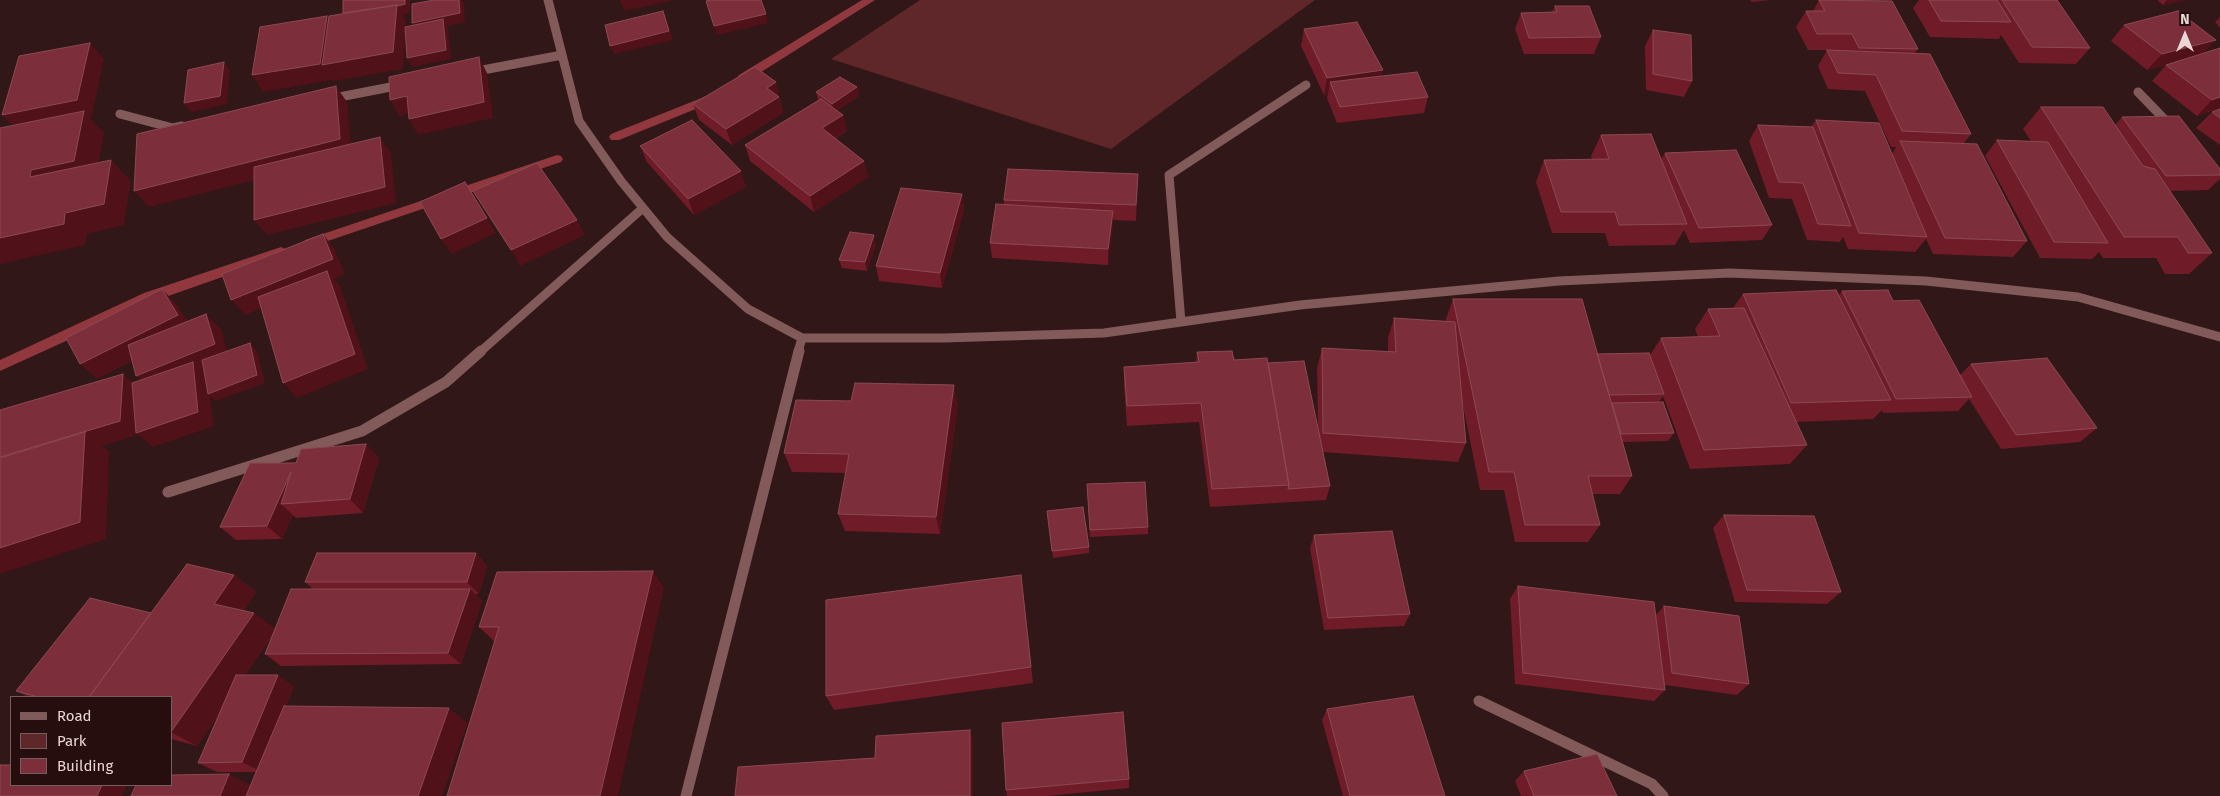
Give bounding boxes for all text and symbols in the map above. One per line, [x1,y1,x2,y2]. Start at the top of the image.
north arrow [2160,10,2210,60]
text: N [2180,11,2190,28]
legend [10,696,172,786]
text: Road [57,707,92,725]
text: Park [57,732,87,750]
text: Building [57,757,113,775]

